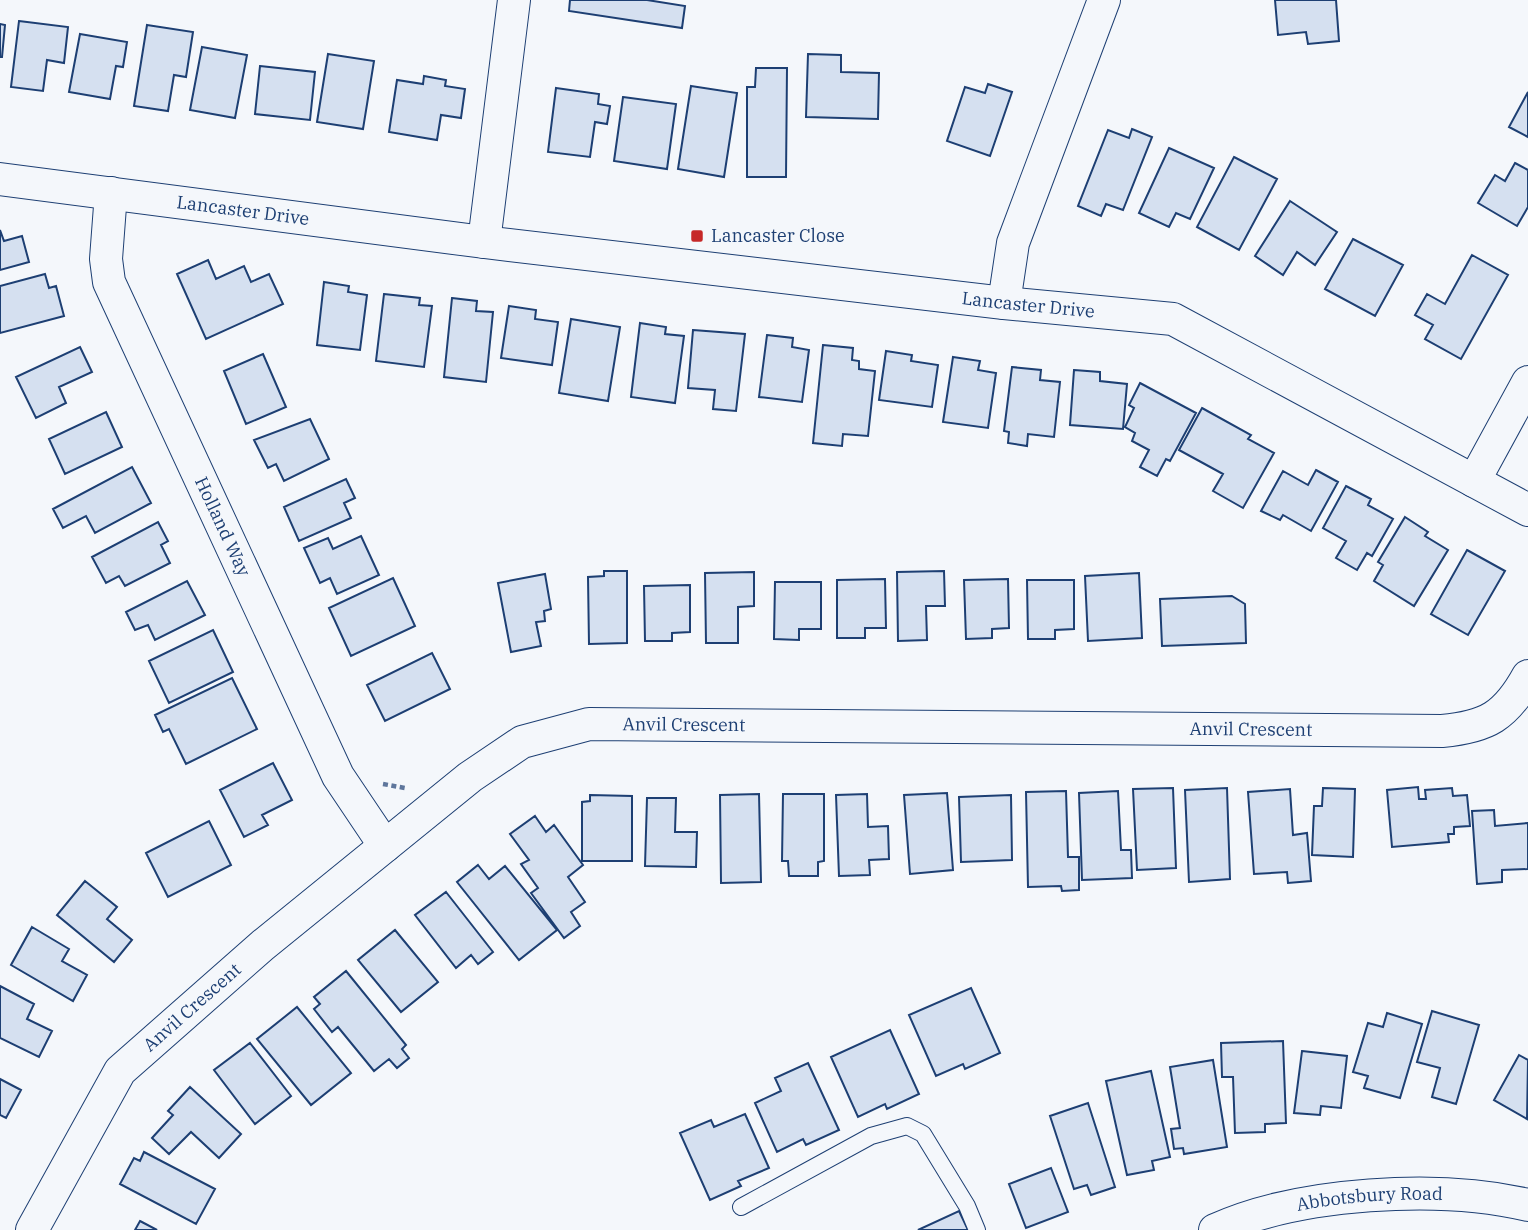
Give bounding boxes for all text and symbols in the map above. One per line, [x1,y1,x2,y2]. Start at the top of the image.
street label: Lancaster Drive [175,190,311,230]
place label: Lancaster Close [711,224,845,247]
marker: Lancaster Close [689,228,705,244]
street label: Lancaster Drive [961,286,1096,323]
street label: Holland Way [190,473,256,580]
street label: Anvil Crescent [622,712,746,736]
street label: Anvil Crescent [1189,717,1313,741]
street label: Anvil Crescent [138,958,246,1056]
street label: Abbotsbury Road [1294,1182,1443,1216]

